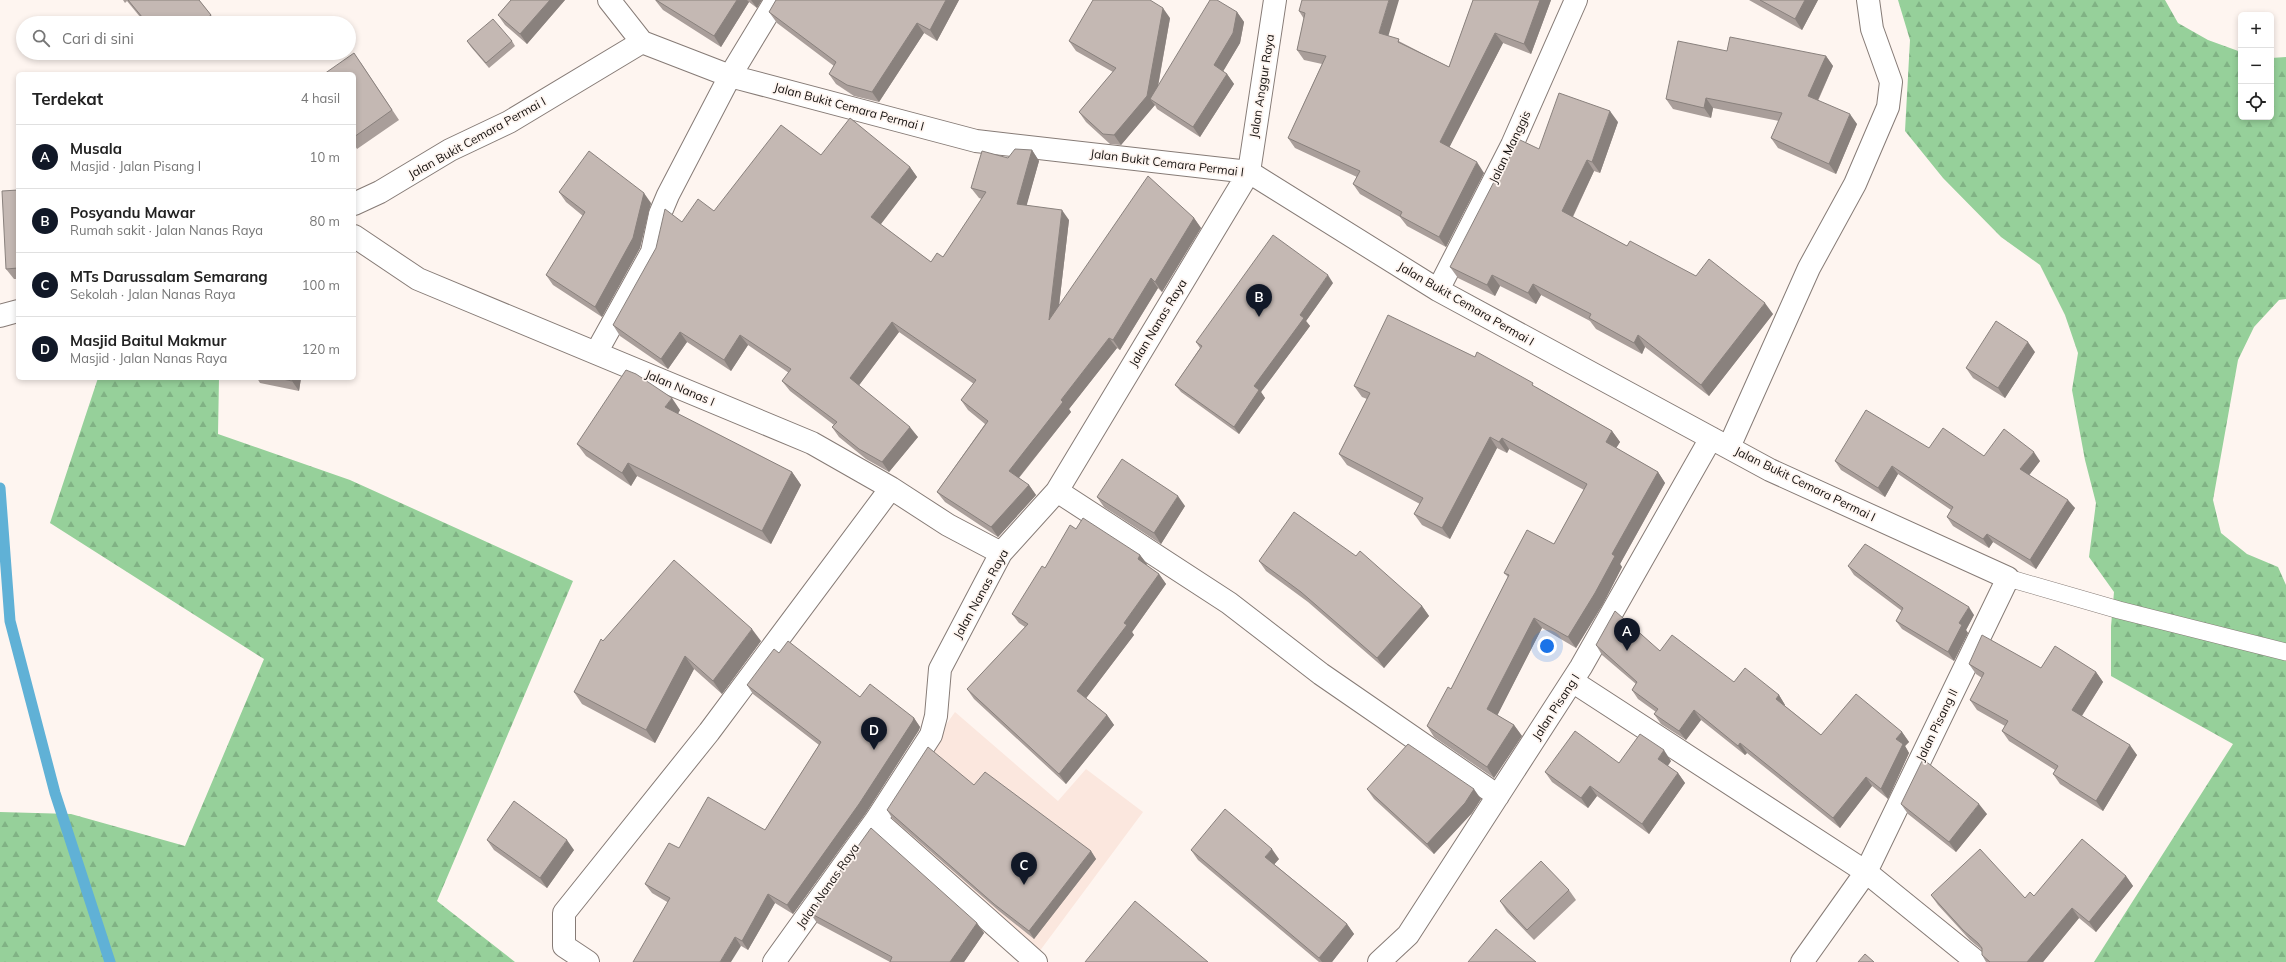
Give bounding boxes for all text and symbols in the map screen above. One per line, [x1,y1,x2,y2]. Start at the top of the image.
map controls [2238,12,2274,120]
button: + [2238,12,2274,48]
search box [16,16,356,60]
icon: search [30,27,52,49]
text: Cari di sini [62,29,134,48]
street label: Jalan Anggur Raya [1246,33,1277,139]
button: − [2238,48,2274,84]
street label: Jalan Bukit Cemara Permai I [772,79,926,134]
button: locate [2238,84,2274,120]
text: Terdekat [32,88,103,109]
text: 4 hasil [301,90,340,106]
street label: Jalan Bukit Cemara Permai I [405,93,548,182]
street label: Jalan Manggis [1485,108,1534,186]
text: Musala [70,139,122,158]
street label: Jalan Bukit Cemara Permai I [1089,146,1245,179]
text: A [40,149,50,165]
text: 10 m [310,149,340,165]
text: Masjid · Jalan Pisang I [70,158,201,174]
text: Posyandu Mawar [70,203,195,222]
text: B [41,213,49,229]
text: 80 m [310,213,340,229]
text: Rumah sakit · Jalan Nanas Raya [70,222,263,238]
street label: Jalan Bukit Cemara Permai I [1395,258,1537,349]
text: MTs Darussalam Semarang [70,267,268,286]
street label: Jalan Nanas Raya [1125,276,1190,369]
text: C [41,277,49,293]
text: 100 m [302,277,340,293]
pin: B [1246,284,1272,317]
text: Sekolah · Jalan Nanas Raya [70,286,235,302]
text: Masjid Baitul Makmur [70,331,226,350]
text: D [40,341,50,357]
text: 120 m [302,341,340,357]
text: Masjid · Jalan Nanas Raya [70,350,227,366]
street label: Jalan Nanas I [643,366,717,409]
street label: Jalan Bukit Cemara Permai I [1732,443,1878,524]
street label: Jalan Nanas Raya [950,547,1011,641]
pin: A [1614,618,1640,651]
your location [1537,636,1557,656]
street label: Jalan Pisang I [1529,671,1582,743]
street label: Jalan Pisang II [1913,686,1961,763]
pin: D [861,717,887,750]
street label: Jalan Nanas Raya [793,841,862,931]
pin: C [1011,852,1037,885]

